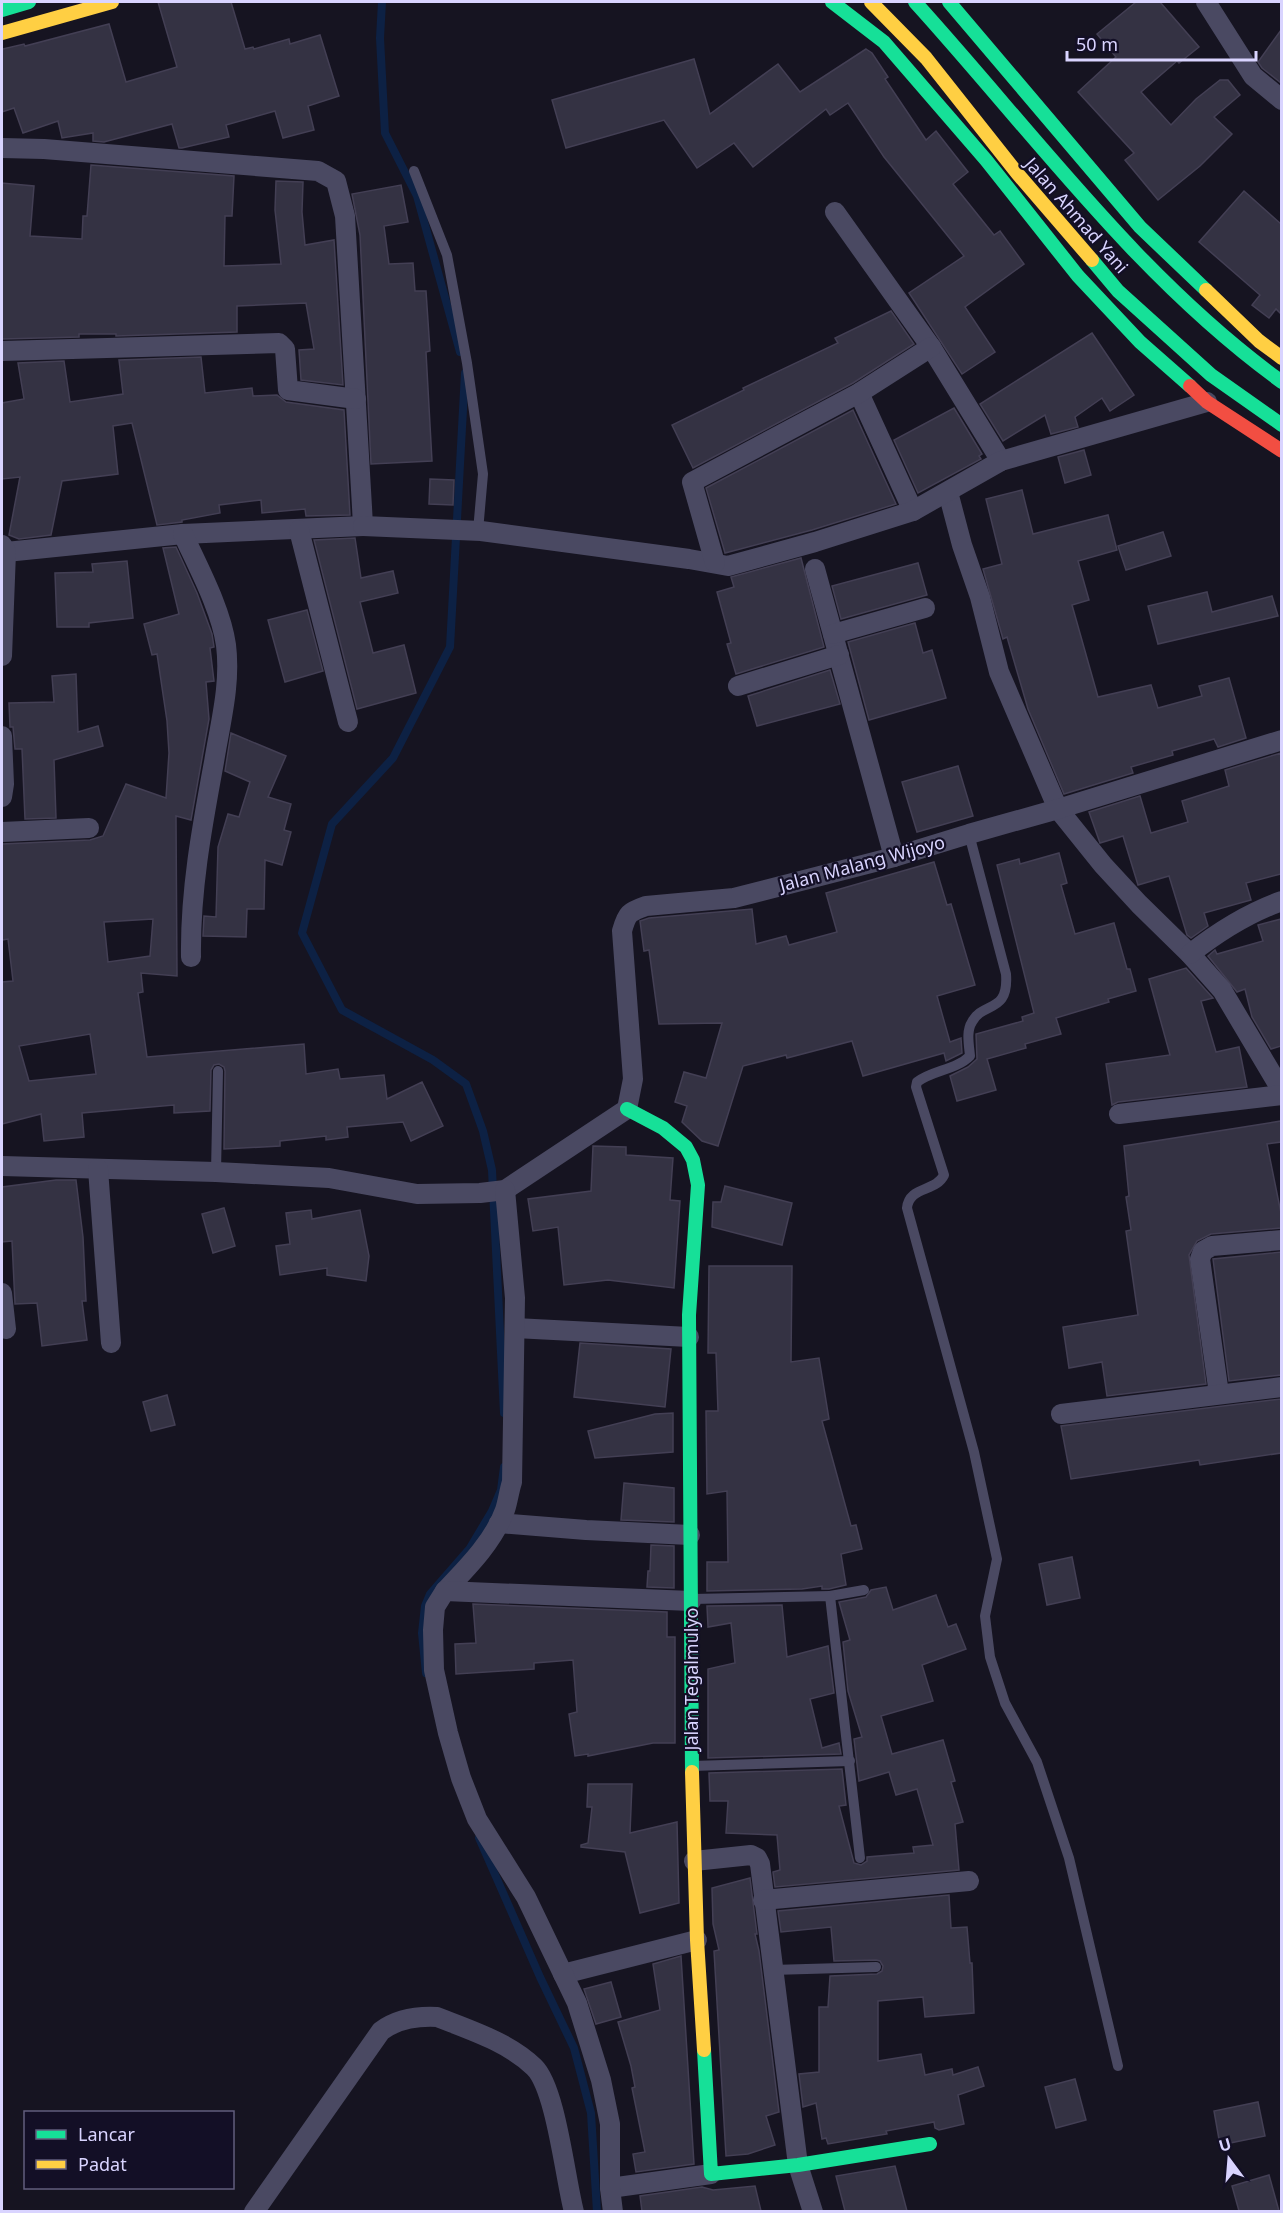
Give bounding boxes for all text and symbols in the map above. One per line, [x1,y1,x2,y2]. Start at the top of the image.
scale bar [1067,24,1256,62]
text: 50 m [1076,32,1118,56]
street label: Jalan Ahmad Yani [1019,151,1134,278]
street label: Jalan Malang Wijoyo [775,829,947,897]
street label: Jalan Tegalmulyo [679,1608,703,1752]
legend [24,2111,234,2189]
text: Lancar [78,2122,135,2146]
north arrow [1199,2129,1259,2189]
text: U [1216,2132,1234,2157]
text: Padat [78,2152,127,2176]

